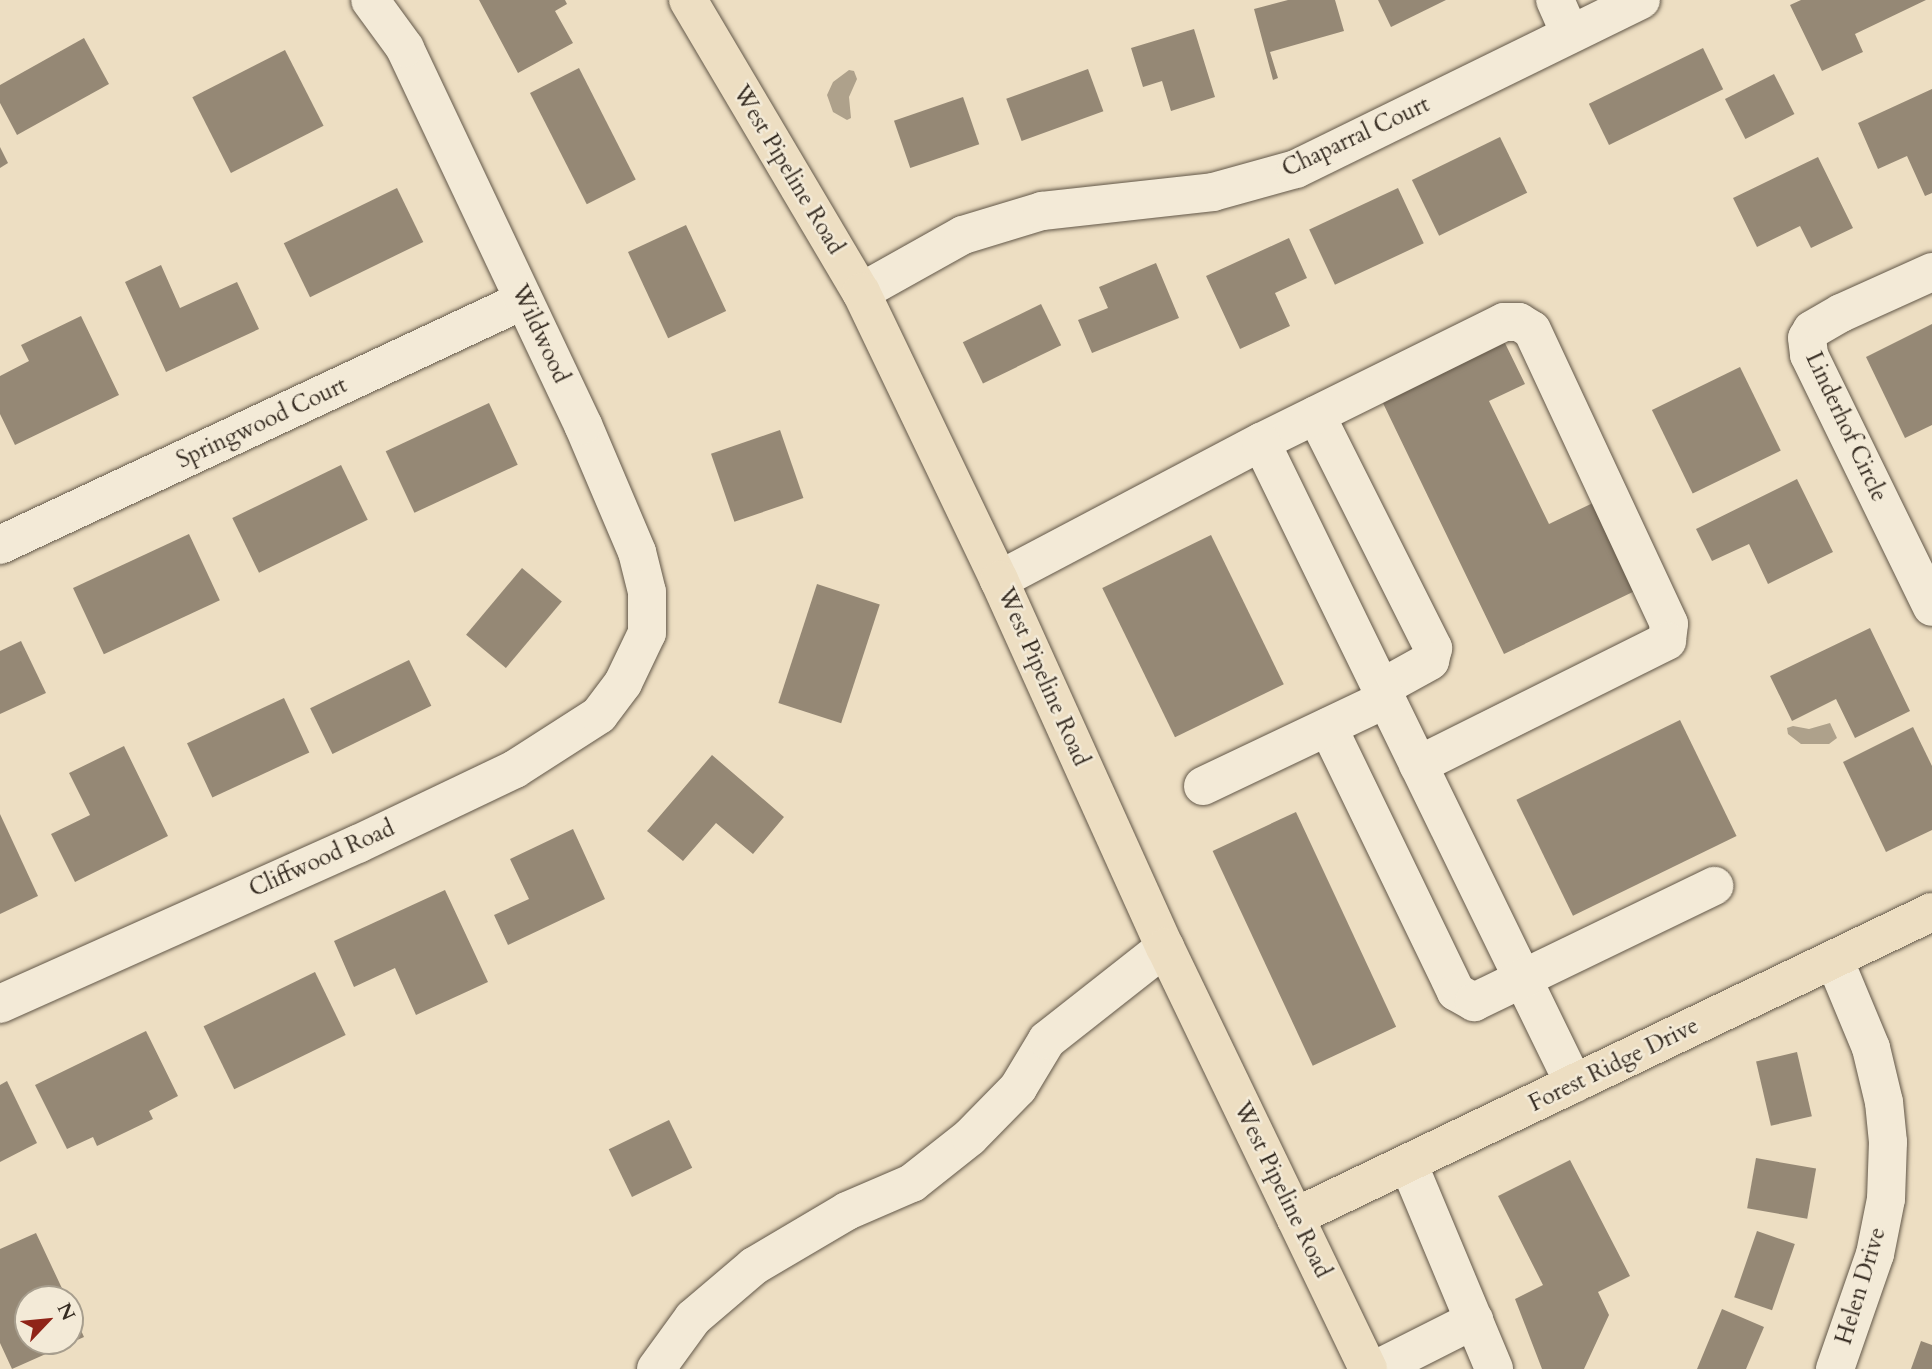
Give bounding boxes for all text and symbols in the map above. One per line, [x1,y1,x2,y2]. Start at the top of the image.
street label: West Pipeline Road [727,80,849,260]
street label: Chaparral Court [1278,91,1434,183]
street label: Wildwood [505,280,575,388]
street label: Linderhof Circle [1799,348,1893,506]
street label: Springwood Court [173,371,351,475]
street label: West Pipeline Road [991,584,1095,770]
street label: Cliffwood Road [245,815,399,903]
street label: Forest Ridge Drive [1525,1012,1703,1118]
street label: West Pipeline Road [1227,1098,1337,1282]
street label: Helen Drive [1830,1224,1892,1348]
north arrow [14,1285,84,1355]
text: N [51,1299,81,1325]

